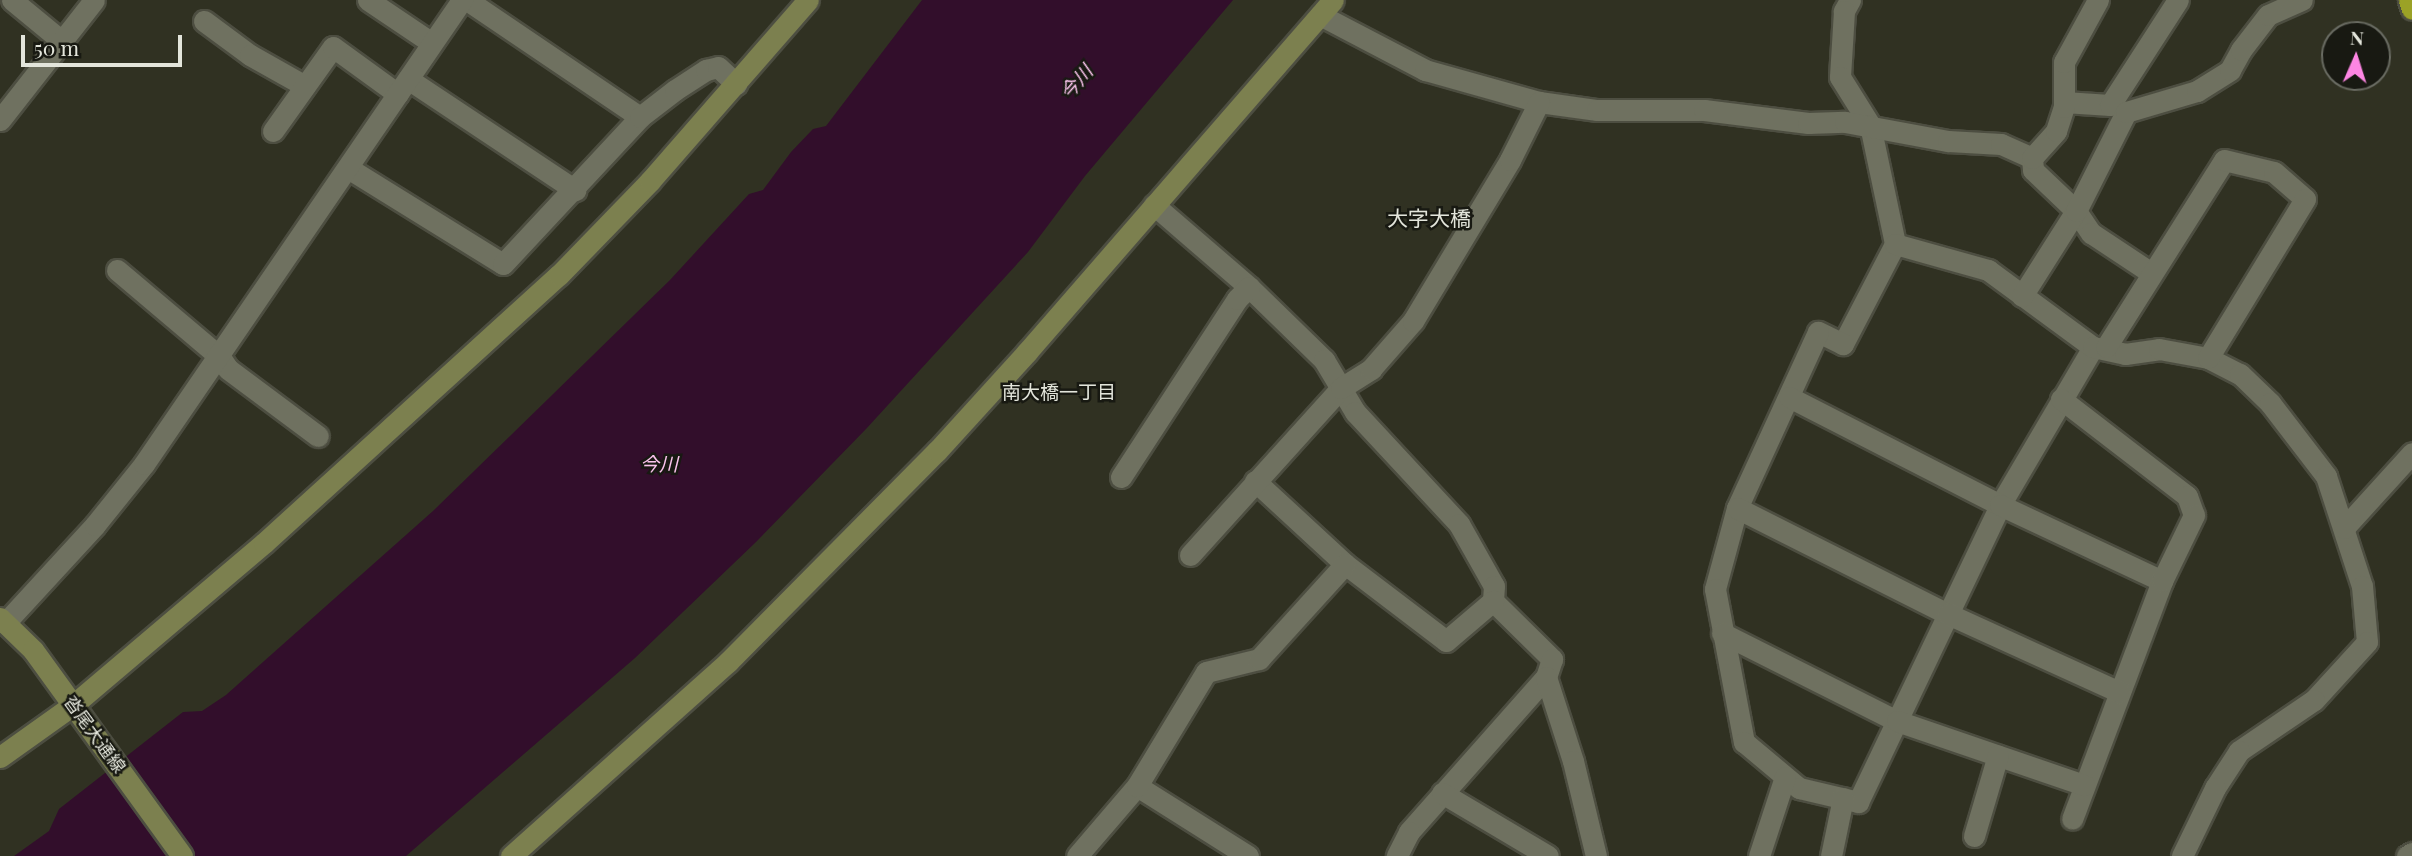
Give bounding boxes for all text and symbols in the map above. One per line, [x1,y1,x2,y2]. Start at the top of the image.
scale bar [24,21,186,65]
north arrow [2321,21,2391,91]
text: N [2349,24,2365,50]
text: 50 m [34,33,79,61]
water label: 今川 [1055,60,1097,104]
district label: 大字大橋 [1387,204,1471,230]
district label: 南大橋一丁目 [1002,381,1116,403]
water label: 今川 [640,453,678,475]
street label: 沓尾大通線 [60,691,130,777]

